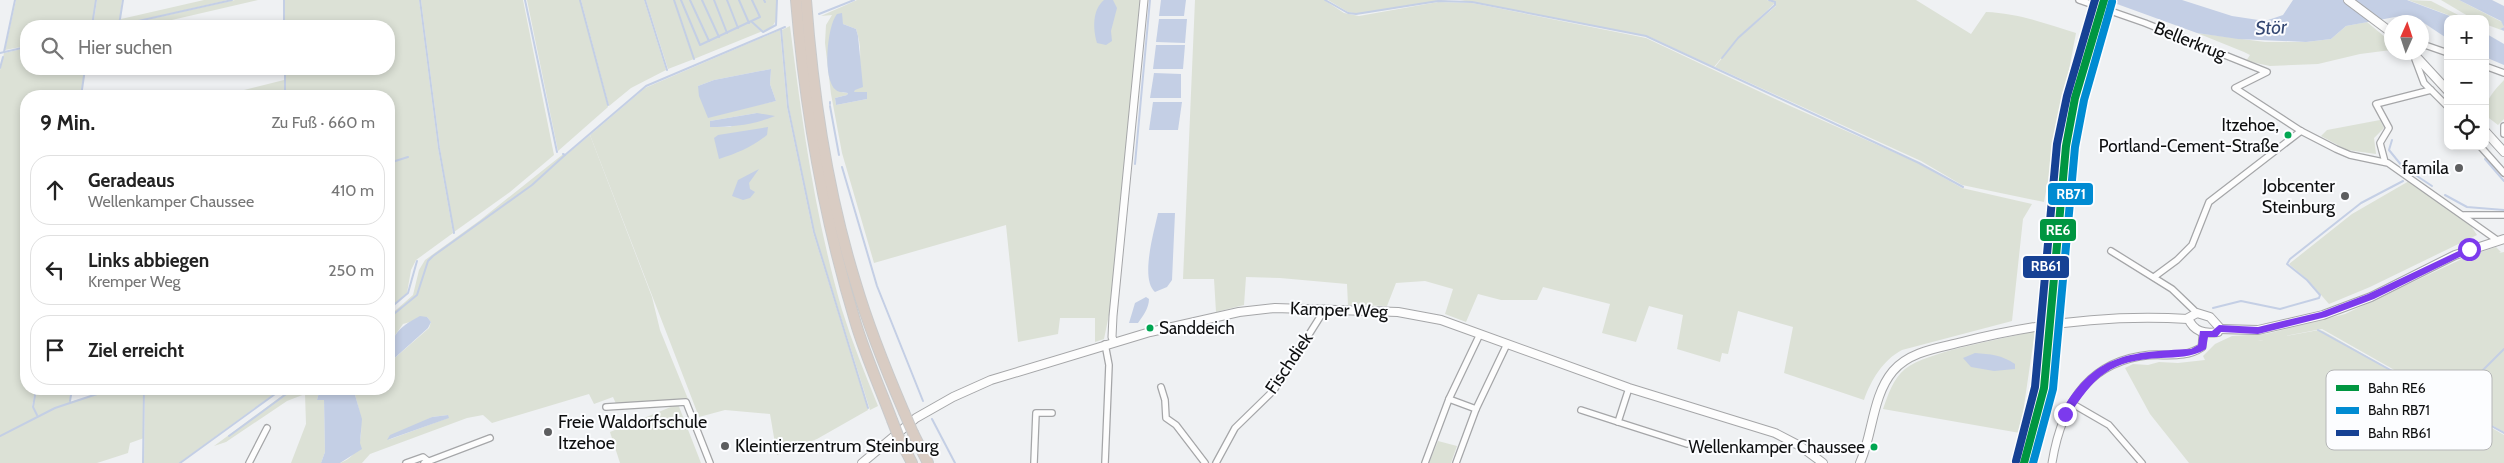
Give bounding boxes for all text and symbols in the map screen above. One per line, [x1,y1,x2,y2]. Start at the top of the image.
water label: Stör [2255,15,2288,40]
north arrow [2384,15,2429,60]
map controls [2444,15,2489,150]
button: + [2444,15,2489,60]
street label: Bellerkrug [2151,17,2230,66]
search box [20,20,395,75]
icon: search [38,34,66,62]
text: Hier suchen [78,36,172,59]
button: − [2444,60,2489,105]
button: locate [2444,105,2489,150]
text: 9 Min. [40,110,95,135]
text: Zu Fuß · 660 m [271,113,375,132]
place label: Itzehoe, Portland-Cement-Straße [2099,115,2279,156]
marker: Itzehoe, Portland-Cement-Straße [2283,130,2293,140]
place label: famila [2402,157,2449,179]
marker: famila [2453,162,2465,174]
text: Geradeaus [88,169,174,192]
place label: Jobcenter Steinburg [2262,175,2336,218]
icon: ahead [41,176,69,204]
text: 410 m [331,181,374,200]
line badge: RB71 [2047,182,2094,206]
text: RB71 [2056,185,2086,203]
marker: Jobcenter Steinburg [2339,190,2351,202]
text: Wellenkamper Chaussee [88,192,254,211]
line badge: RE6 [2039,218,2077,242]
text: RE6 [2046,221,2070,239]
route start [2458,238,2481,261]
text: Links abbiegen [88,249,209,272]
line badge: RB61 [2022,255,2070,279]
icon: left [41,256,69,284]
text: RB61 [2031,257,2061,275]
text: 250 m [328,261,374,280]
text: Kremper Weg [88,272,181,291]
street label: Kamper Weg [1290,297,1389,323]
place label: Sanddeich [1159,318,1235,338]
marker: Sanddeich [1145,323,1155,333]
street label: Fischdiek [1260,327,1318,398]
icon: arrive [41,336,69,364]
text: Ziel erreicht [88,339,184,362]
legend [2326,370,2492,450]
text: Bahn RE6 [2368,379,2426,397]
text: Bahn RB71 [2368,401,2430,419]
route end [2054,403,2077,426]
place label: Freie Waldorfschule Itzehoe [558,411,707,454]
text: Bahn RB61 [2368,424,2431,442]
marker: Freie Waldorfschule Itzehoe [542,426,554,438]
place label: Kleintierzentrum Steinburg [735,435,940,457]
place label: Wellenkamper Chaussee [1689,437,1865,457]
marker: Kleintierzentrum Steinburg [719,440,731,452]
marker: Wellenkamper Chaussee [1869,442,1879,452]

